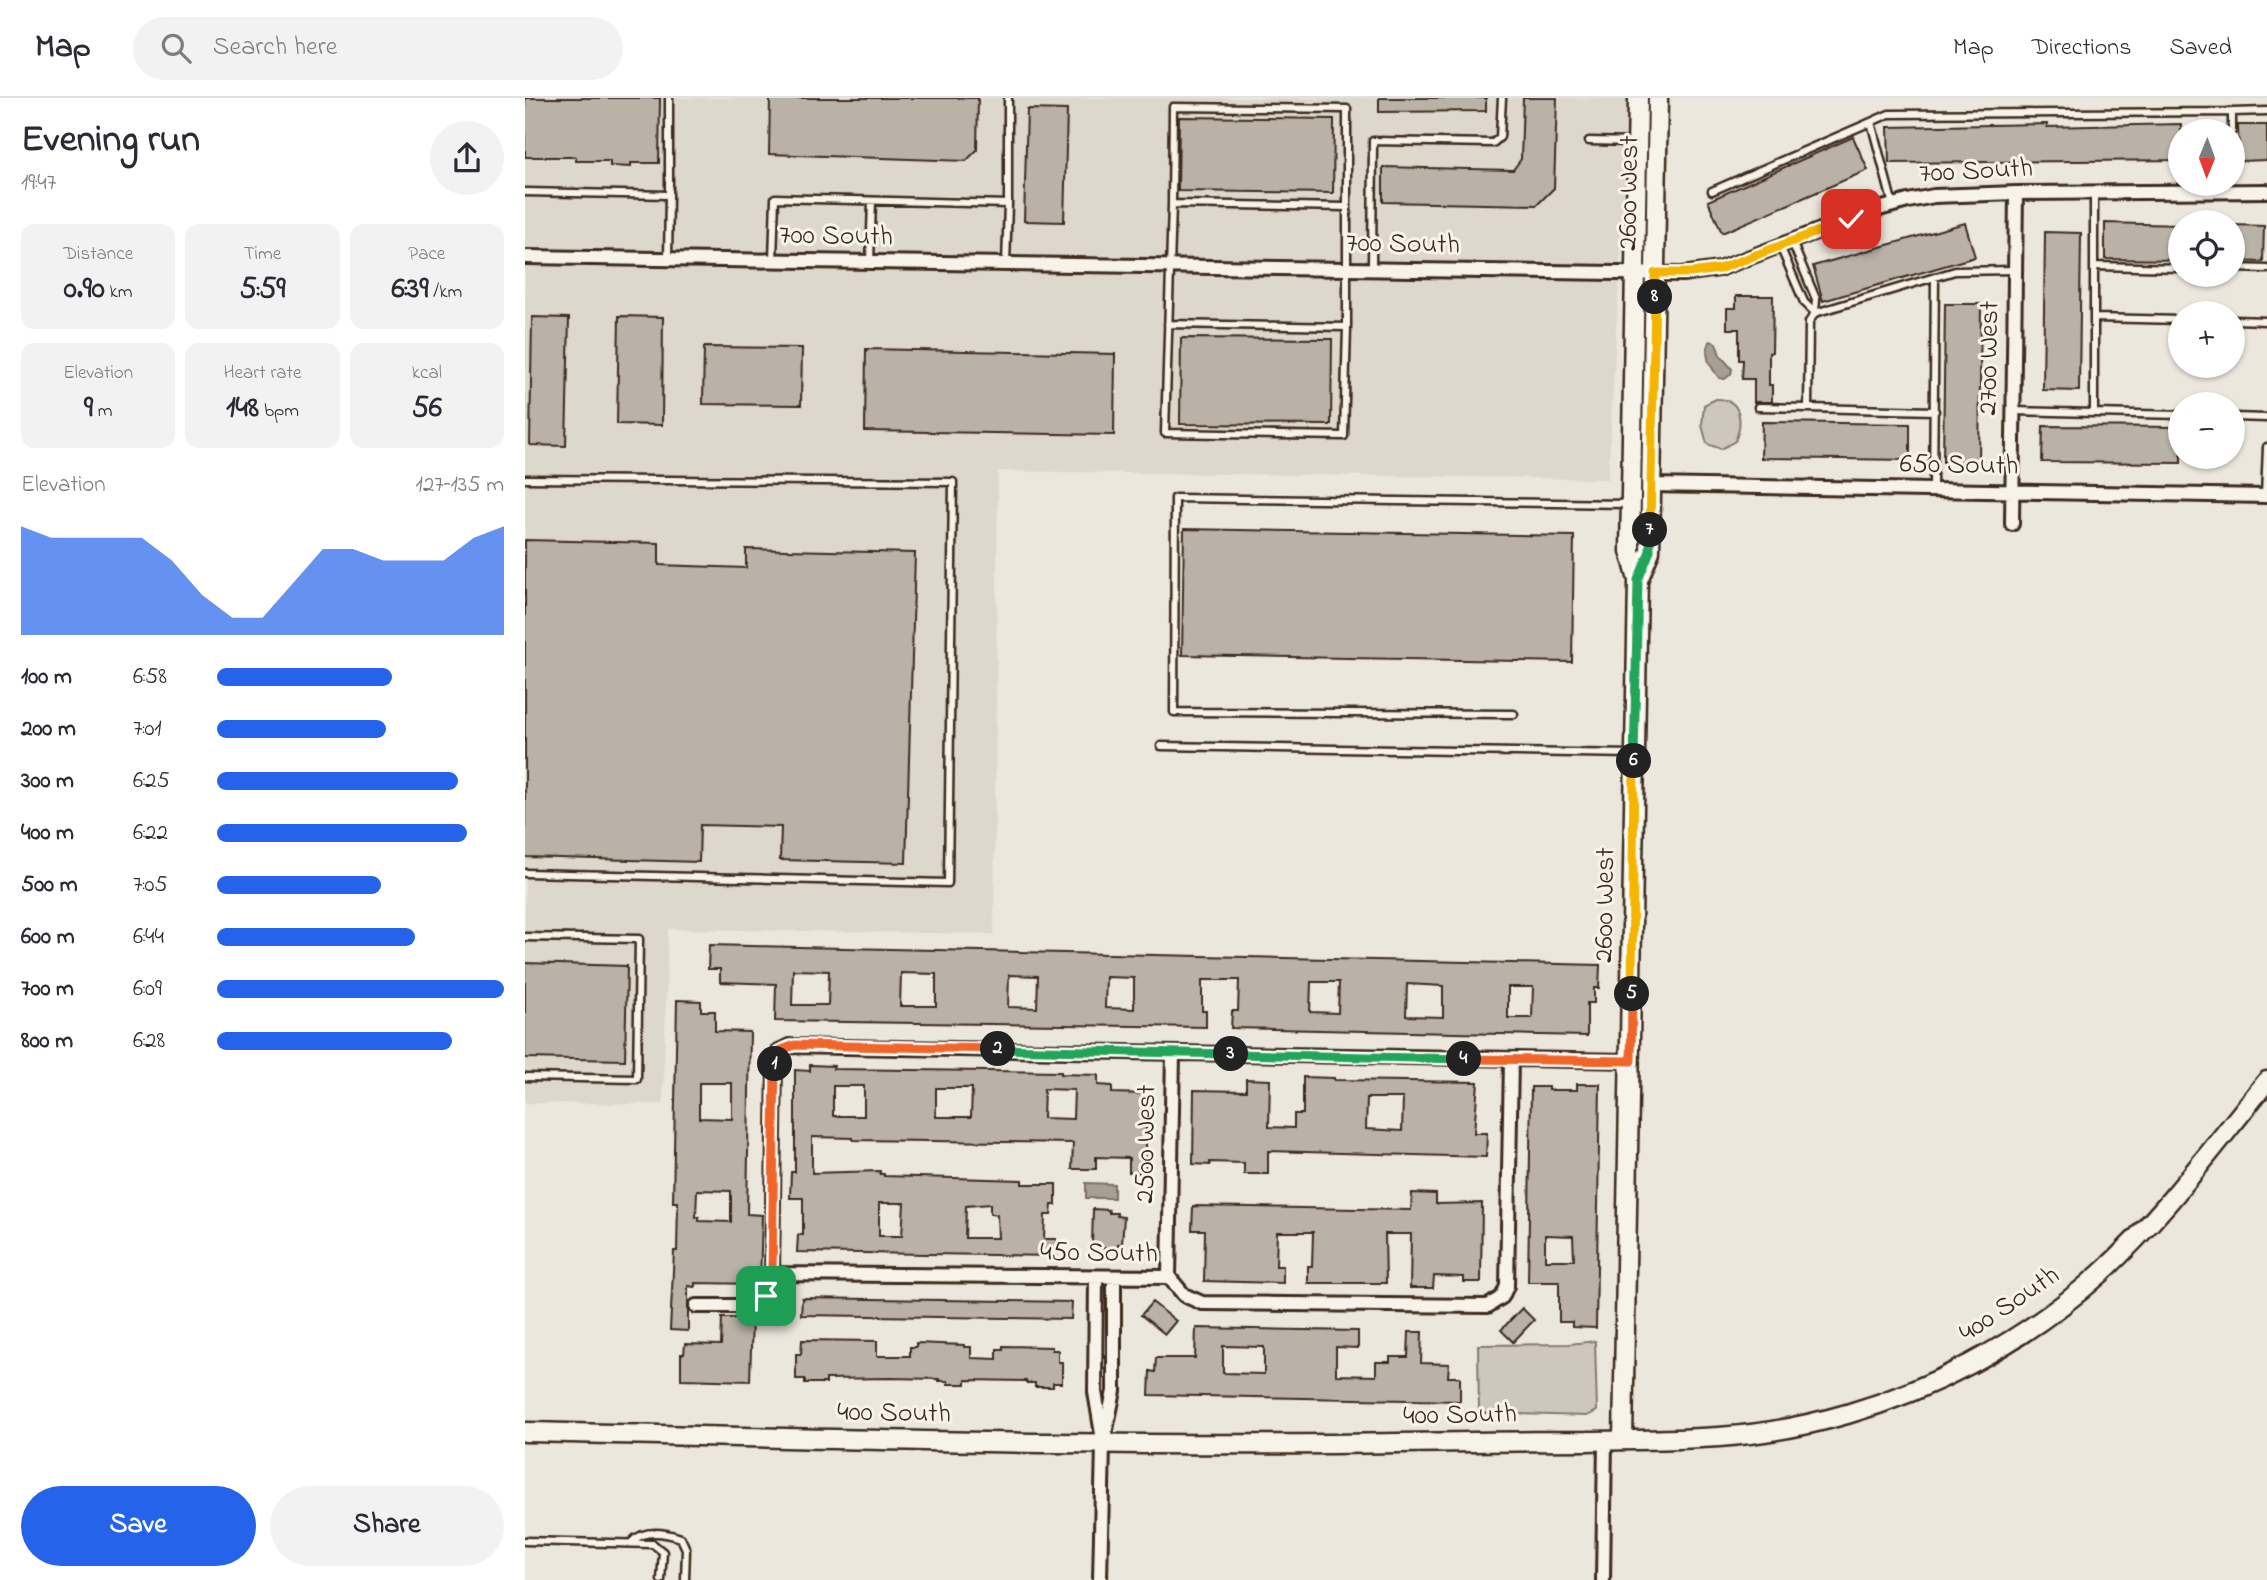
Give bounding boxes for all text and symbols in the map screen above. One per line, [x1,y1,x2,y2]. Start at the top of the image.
search box [133,17,623,80]
text: Map [35,24,91,72]
icon: search [157,29,195,67]
text: Search here [213,29,337,67]
text: Map [1953,31,1994,66]
text: Directions [2032,31,2131,66]
text: Saved [2169,31,2232,66]
text: Evening run [21,113,200,169]
north arrow [2168,119,2245,196]
map controls [2168,119,2245,469]
button: share [430,121,504,195]
street label: 2600 West [1608,135,1652,251]
street label: 700 South [1918,149,2034,195]
text: 19:47 [21,167,56,200]
pin [1821,189,1881,249]
icon: check [1832,200,1870,238]
button: locate [2168,210,2245,287]
street label: 700 South [779,216,893,258]
street label: 700 South [1346,224,1460,266]
text: Distance [63,241,133,268]
text: Time [244,241,281,268]
text: Pace [408,241,445,268]
text: 0.90 [64,268,105,312]
text: 5:59 [240,268,285,312]
text: 6:39 [391,268,429,312]
text: km [105,279,133,306]
text: /km [429,279,462,306]
pin: 8 [1637,280,1673,314]
text: 8 [1651,283,1658,310]
street label: 2700 West [1969,300,2011,416]
button: + [2168,301,2245,378]
text: Elevation [63,360,133,387]
text: Heart rate [224,360,301,387]
text: kcal [412,360,442,387]
text: 9 [84,387,93,431]
text: 148 [226,387,259,431]
text: 56 [412,387,442,431]
button: − [2168,392,2245,469]
text: m [93,398,112,425]
text: bpm [259,398,299,425]
street label: 650 South [1899,444,2019,488]
text: Elevation [21,469,106,502]
text: 127–135 m [416,469,504,502]
pin: 7 [1633,512,1667,548]
text: 7 [1646,516,1653,543]
text: 100 m [21,661,72,694]
text: 6:58 [133,661,167,694]
text: 200 m [21,713,76,746]
text: 7:01 [133,713,162,746]
pin: 6 [1617,744,1651,778]
text: 6 [1629,747,1638,774]
text: 300 m [21,765,74,798]
text: 6:25 [133,765,170,798]
text: 400 m [21,817,74,850]
text: 6:22 [133,817,168,850]
street label: 2600 West [1584,847,1628,963]
text: 500 m [21,869,78,902]
text: 7:05 [133,869,168,902]
text: 600 m [21,921,75,954]
text: 6:44 [133,921,164,954]
text: 700 m [21,973,74,1006]
text: 6:09 [133,973,162,1006]
pin: 5 [1615,976,1649,1012]
text: 5 [1626,980,1637,1007]
text: 800 m [21,1025,73,1058]
text: 6:28 [133,1025,165,1058]
pin: 2 [981,1032,1015,1066]
text: 2 [993,1035,1002,1062]
pin: 3 [1213,1037,1249,1072]
text: 3 [1227,1040,1234,1067]
pin: 4 [1447,1042,1481,1076]
text: 4 [1460,1045,1467,1072]
pin: 1 [757,1046,793,1082]
text: 1 [771,1050,778,1077]
street label: 2500 West [1125,1084,1169,1204]
street label: 450 South [1040,1232,1158,1276]
street label: 400 South [1951,1256,2069,1354]
pin [736,1266,796,1326]
icon: arrive [747,1277,785,1315]
street label: 400 South [837,1393,951,1435]
street label: 400 South [1403,1395,1517,1437]
button: Save [21,1486,256,1566]
button: Share [270,1486,504,1566]

